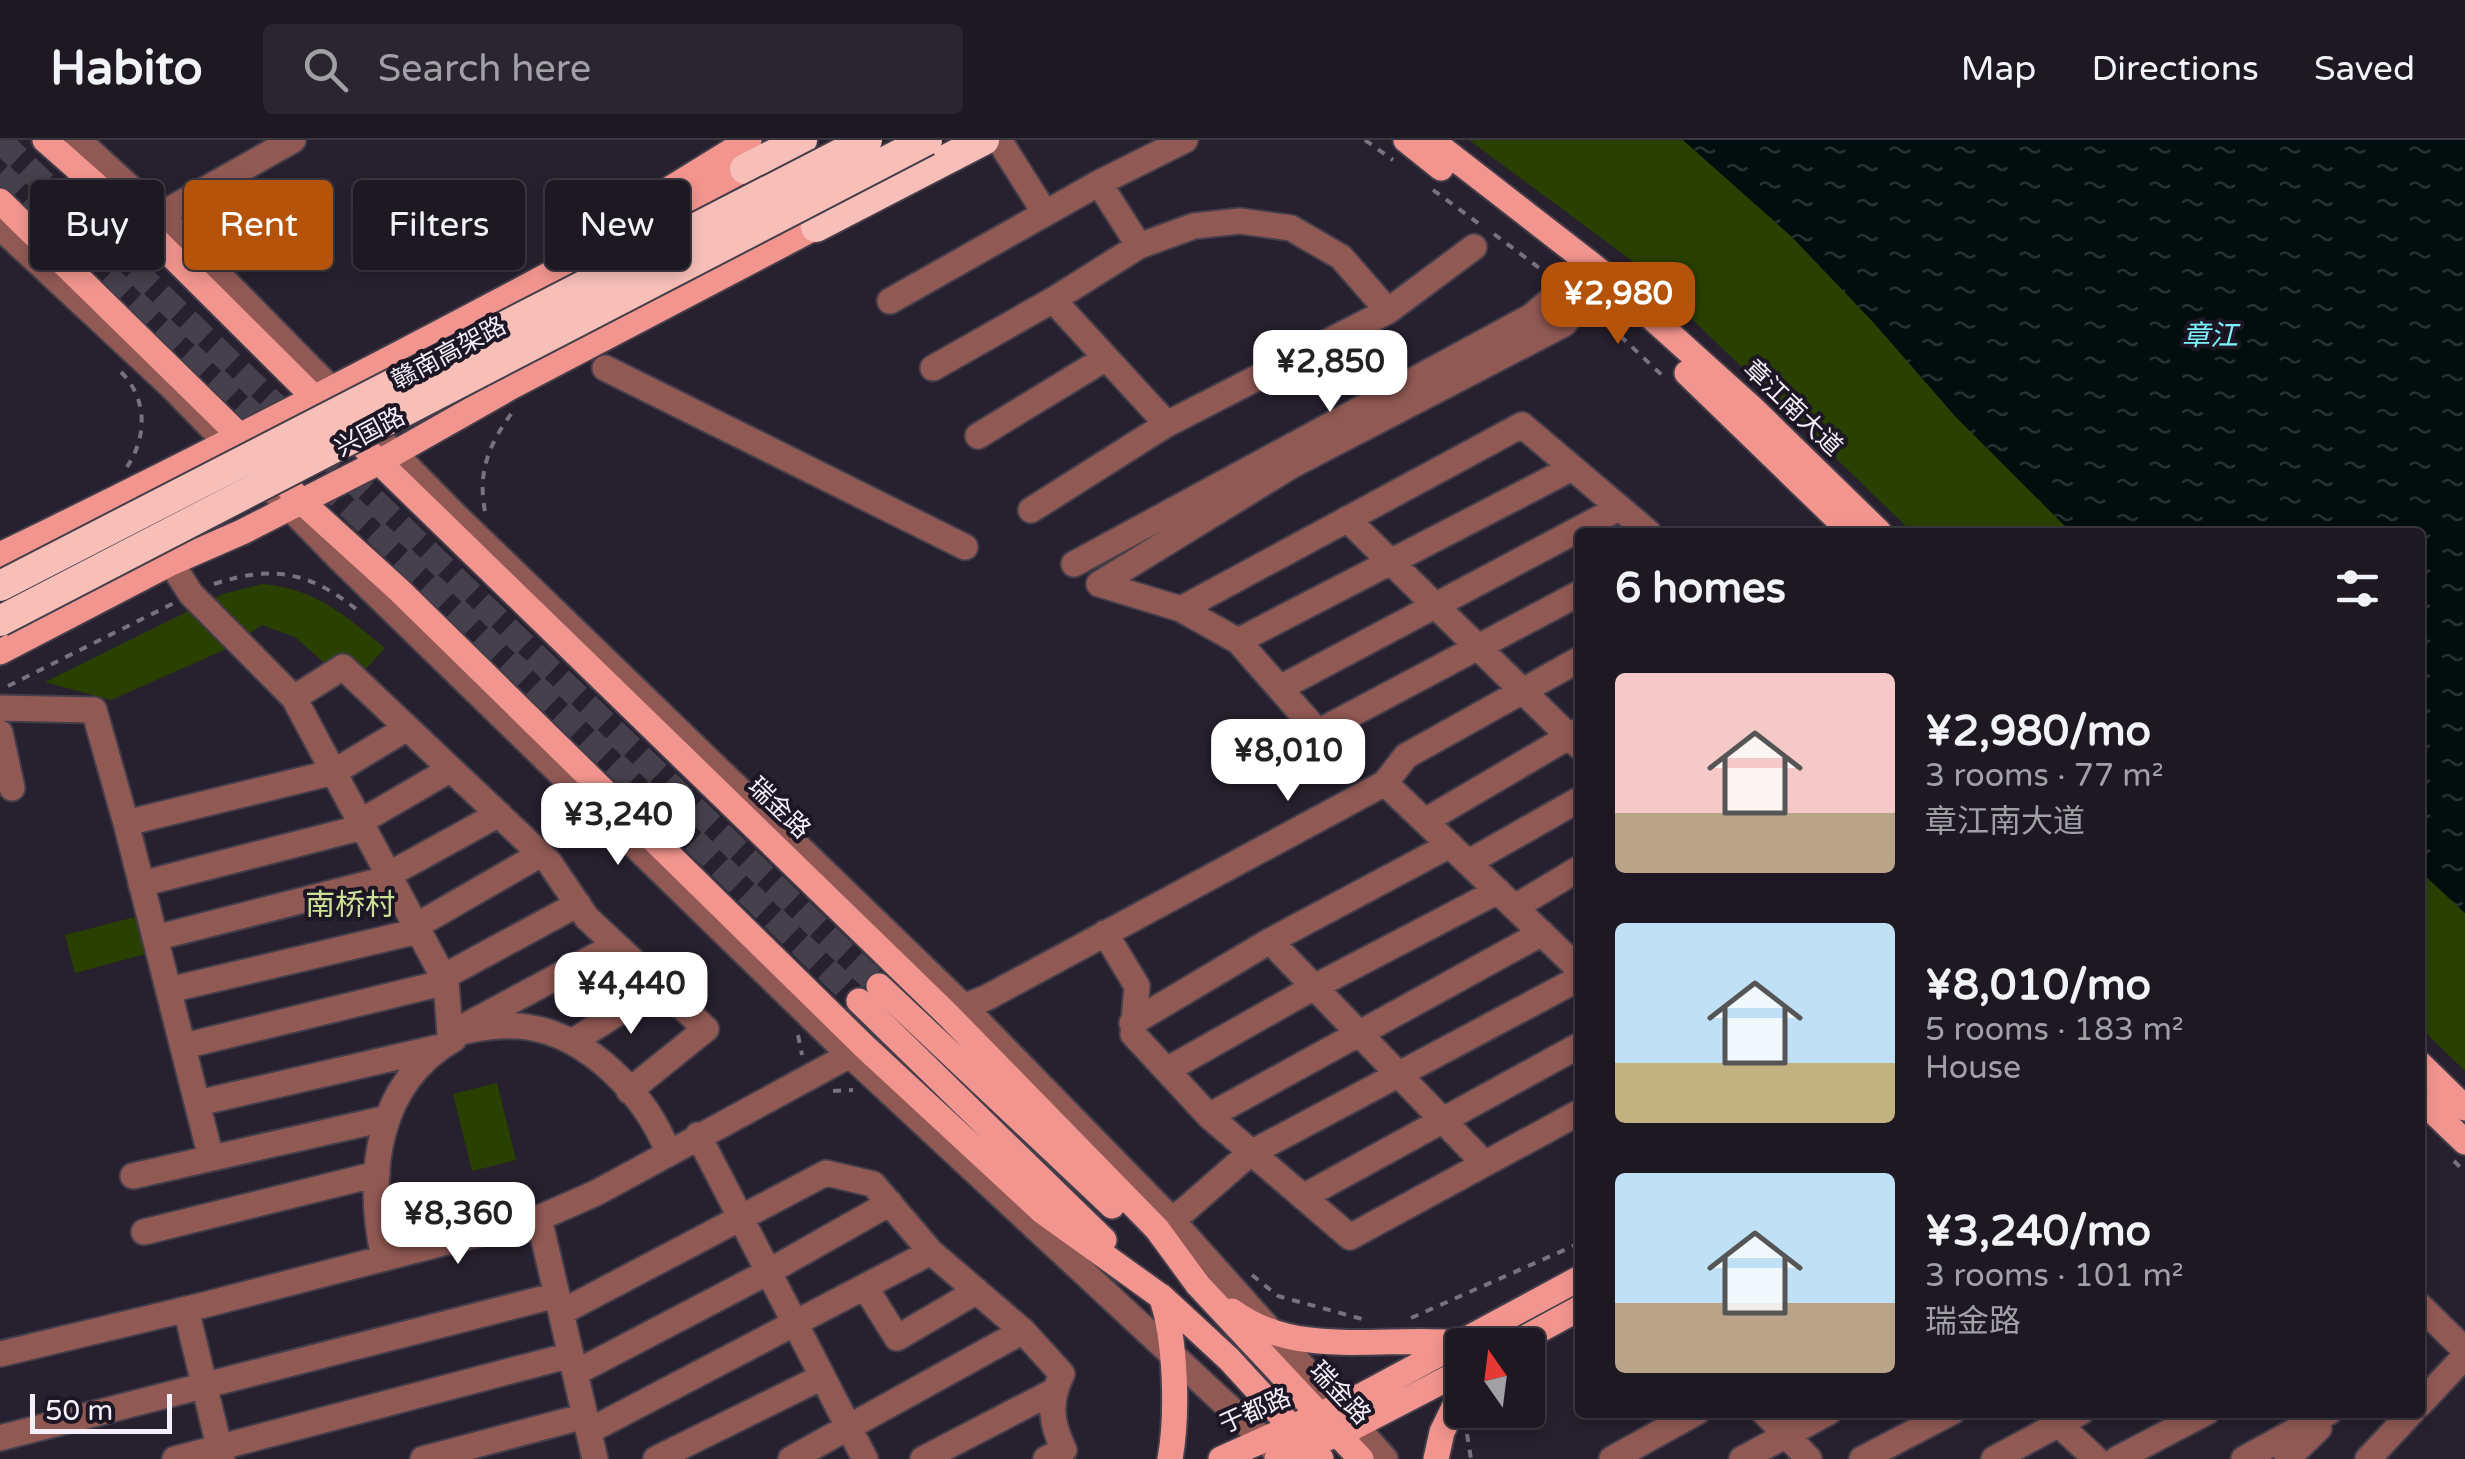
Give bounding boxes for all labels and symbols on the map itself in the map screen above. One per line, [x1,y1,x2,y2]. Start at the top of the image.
pin: ¥2,980 [1537,262,1699,347]
street label: 赣南高架路 [387,310,511,396]
water label: 章江 [2182,319,2241,353]
pin: ¥2,850 [1249,330,1411,415]
street label: 章江南大道 [1738,354,1848,462]
street label: 兴国路 [330,401,410,463]
pin: ¥8,010 [1207,719,1369,804]
street label: 瑞金路 [742,771,816,845]
pin: ¥3,240 [537,783,699,868]
district label: 南桥村 [305,887,395,924]
pin: ¥4,440 [550,952,712,1037]
pin: ¥8,360 [377,1182,539,1267]
north arrow [1445,1328,1545,1428]
street label: 瑞金路 [1303,1355,1377,1431]
street label: 于都路 [1215,1382,1295,1440]
scale bar [30,1389,172,1434]

